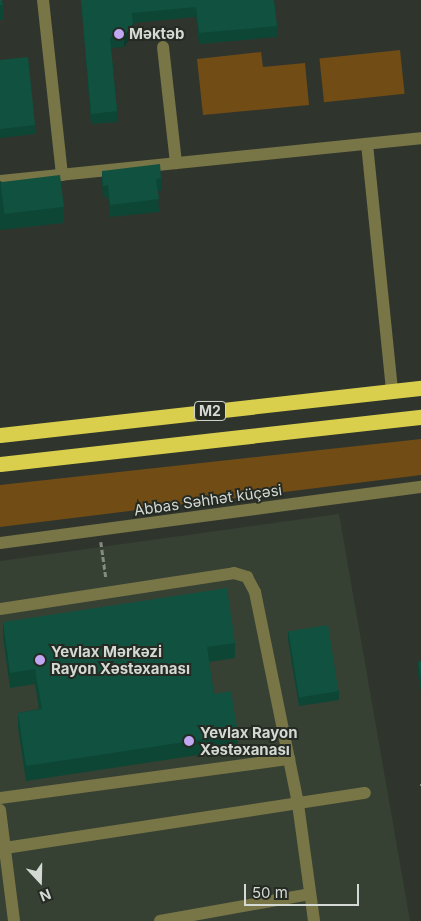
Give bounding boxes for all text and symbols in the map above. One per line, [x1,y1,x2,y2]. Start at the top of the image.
place label: Məktəb [129,25,184,43]
marker: Məktəb [113,28,125,40]
road number: M2 [194,400,226,422]
street label: Abbas Səhhət küçəsi [133,481,283,519]
place label: Yevlax Mərkəzi Rayon Xəstəxanası [51,642,190,677]
marker: Yevlax Mərkəzi Rayon Xəstəxanası [33,653,47,667]
place label: Yevlax Rayon Xəstəxanası [200,723,298,758]
marker: Yevlax Rayon Xəstəxanası [182,734,196,748]
north arrow [15,856,65,906]
scale bar [246,874,361,906]
text: 50 m [252,883,288,902]
text: N [38,886,54,905]

